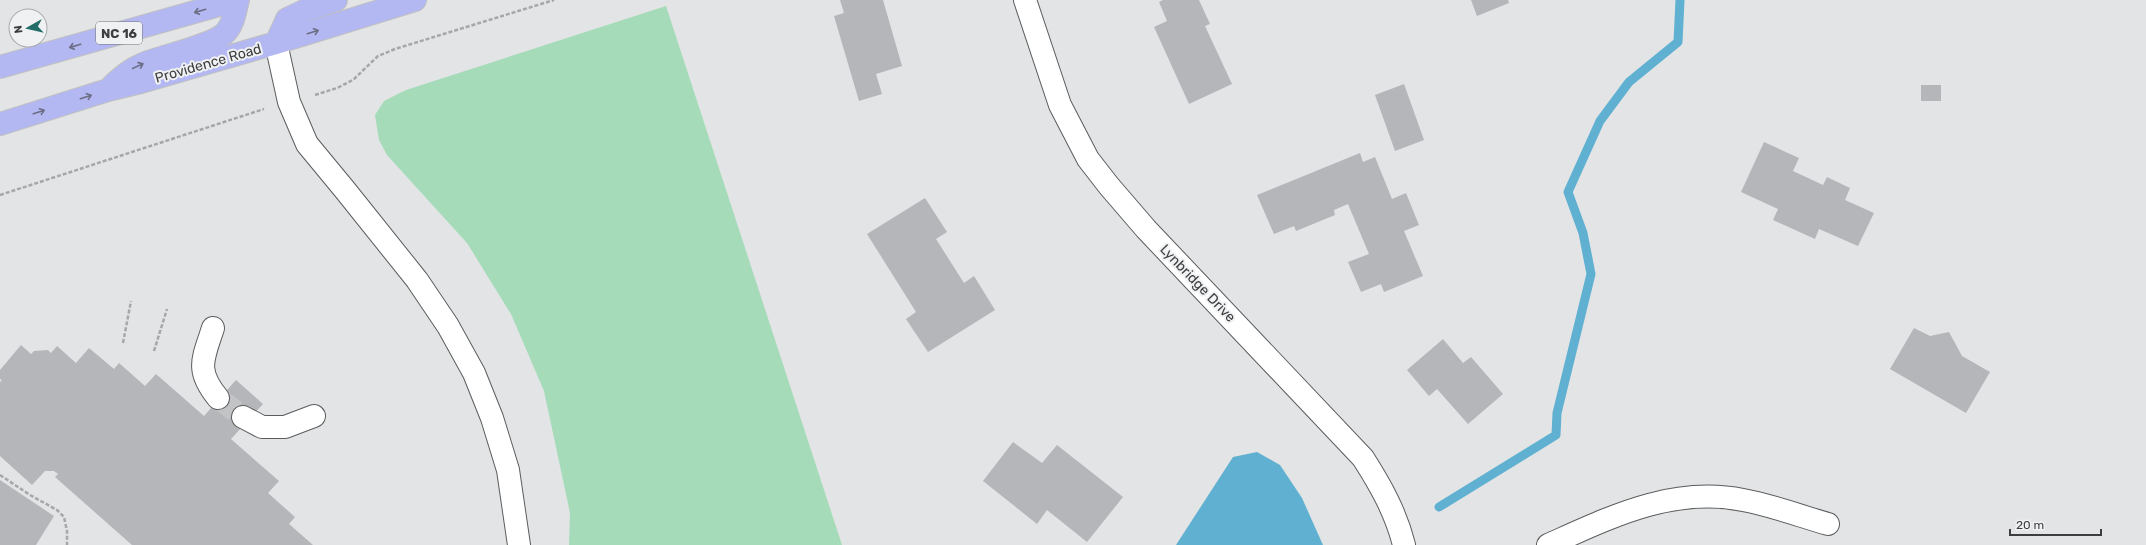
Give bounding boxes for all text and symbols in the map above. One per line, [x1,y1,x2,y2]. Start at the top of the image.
one-way arrow [193,7,206,15]
north arrow [8,8,48,48]
road number: NC 16 [96,22,142,44]
text: N [12,24,26,34]
one-way arrow [306,28,319,35]
street label: Providence Road [153,40,263,87]
one-way arrow [68,43,81,50]
one-way arrow [132,62,144,70]
one-way arrow [79,93,92,100]
one-way arrow [32,108,45,115]
street label: Lynbridge Drive [1156,241,1239,326]
scale bar [2010,511,2101,537]
text: 20 m [2016,518,2044,532]

